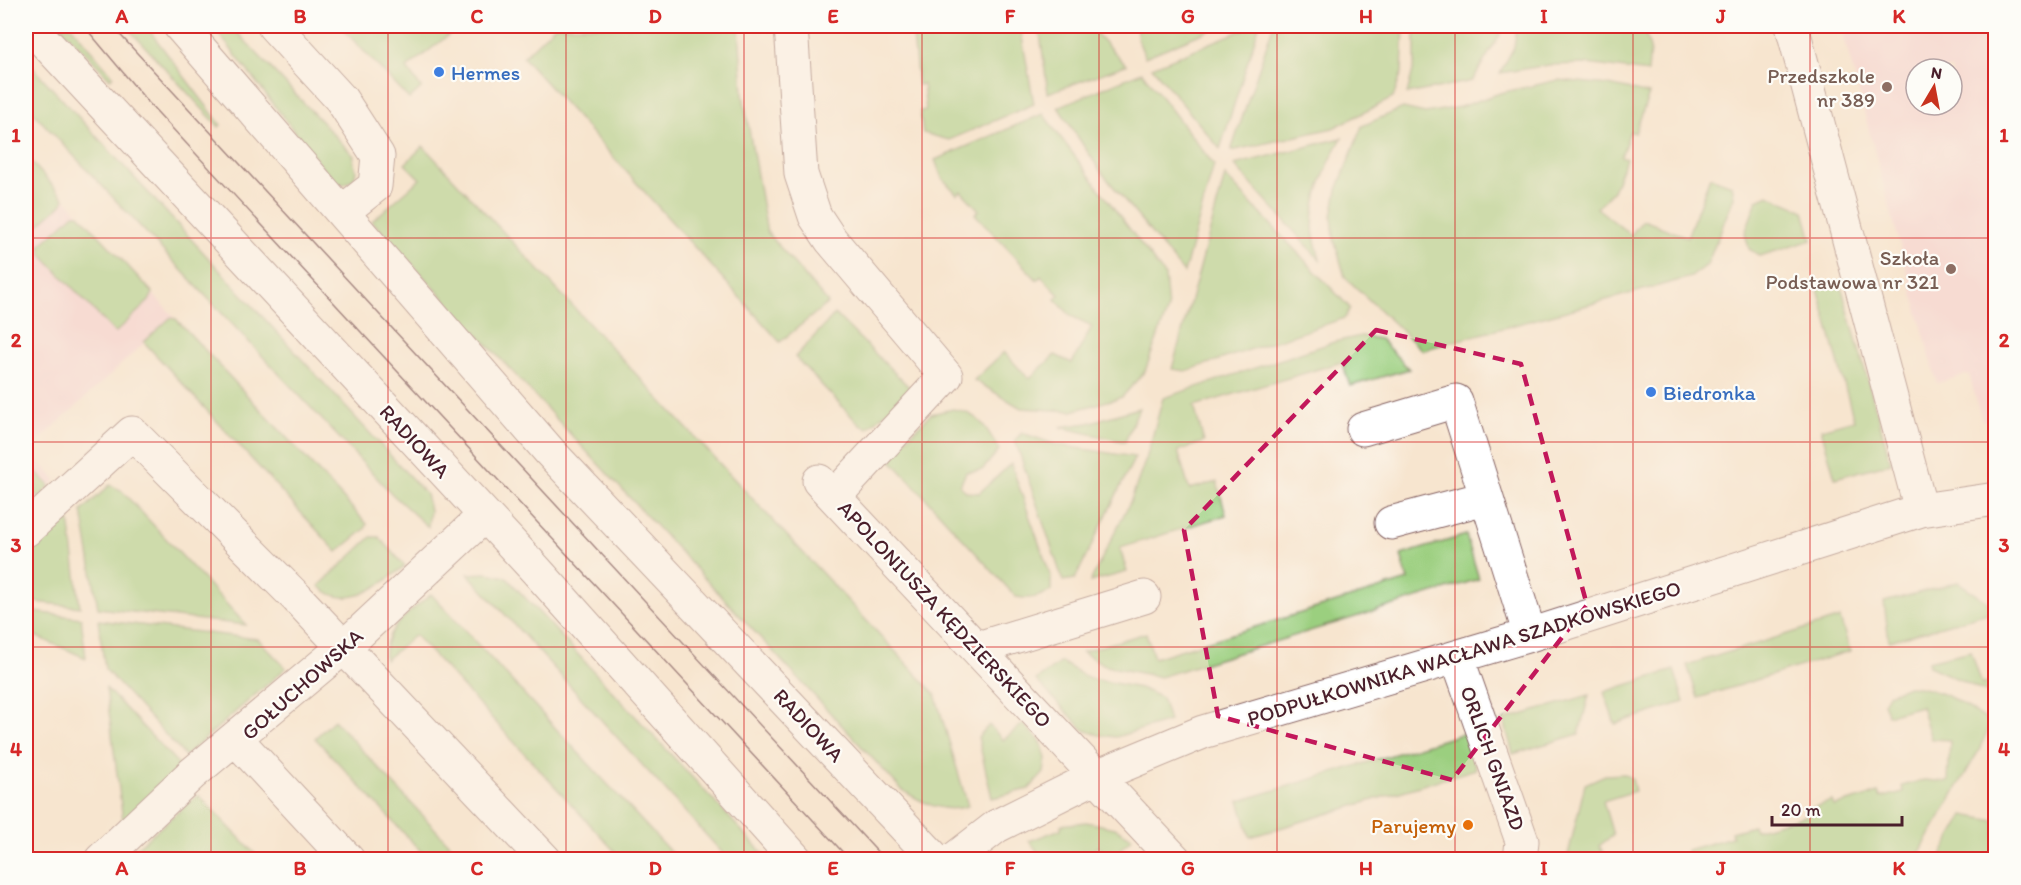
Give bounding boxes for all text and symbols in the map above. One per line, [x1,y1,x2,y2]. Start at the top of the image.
text: A [115,4,129,28]
text: B [294,4,307,28]
text: C [471,4,484,28]
text: D [648,4,662,28]
text: E [827,4,839,28]
text: F [1005,4,1016,28]
text: G [1181,4,1195,28]
text: H [1359,4,1373,28]
text: I [1540,4,1548,28]
text: J [1715,4,1726,28]
text: K [1893,4,1907,28]
north arrow [1904,57,1964,117]
place label: Hermes [451,60,520,85]
text: N [1930,62,1943,83]
place label: Przedszkole nr 389 [1767,63,1875,112]
marker: Hermes [432,65,446,79]
marker: Przedszkole nr 389 [1880,80,1894,94]
text: 1 [11,123,21,147]
text: 1 [1999,123,2009,147]
place label: Szkoła Podstawowa nr 321 [1766,245,1939,294]
marker: Szkoła Podstawowa nr 321 [1944,262,1958,276]
text: 2 [11,328,22,352]
text: 2 [1999,328,2010,352]
place label: Biedronka [1663,380,1756,405]
marker: Biedronka [1644,385,1658,399]
street label: RADIOWA [375,399,456,483]
street label: APOLONIUSZA KĘDZIERSKIEGO [833,495,1057,733]
text: 3 [11,533,22,557]
text: 3 [1999,533,2010,557]
street label: PODPUŁKOWNIKA WACŁAWA SZADKOWSKIEGO [1244,575,1684,731]
street label: GOŁUCHOWSKA [236,623,368,745]
street label: ORLICH GNIAZD [1455,682,1531,834]
street label: RADIOWA [769,683,850,767]
text: 4 [10,737,22,761]
text: 4 [1998,737,2010,761]
scale bar [1772,789,1902,827]
text: 20 m [1781,799,1821,821]
place label: Parujemy [1371,813,1456,838]
marker: Parujemy [1461,818,1475,832]
text: A [115,856,129,880]
text: B [294,856,307,880]
text: C [471,856,484,880]
text: D [648,856,662,880]
text: E [827,856,839,880]
text: F [1005,856,1016,880]
text: G [1181,856,1195,880]
text: H [1359,856,1373,880]
text: I [1540,856,1548,880]
text: J [1715,856,1726,880]
text: K [1893,856,1907,880]

